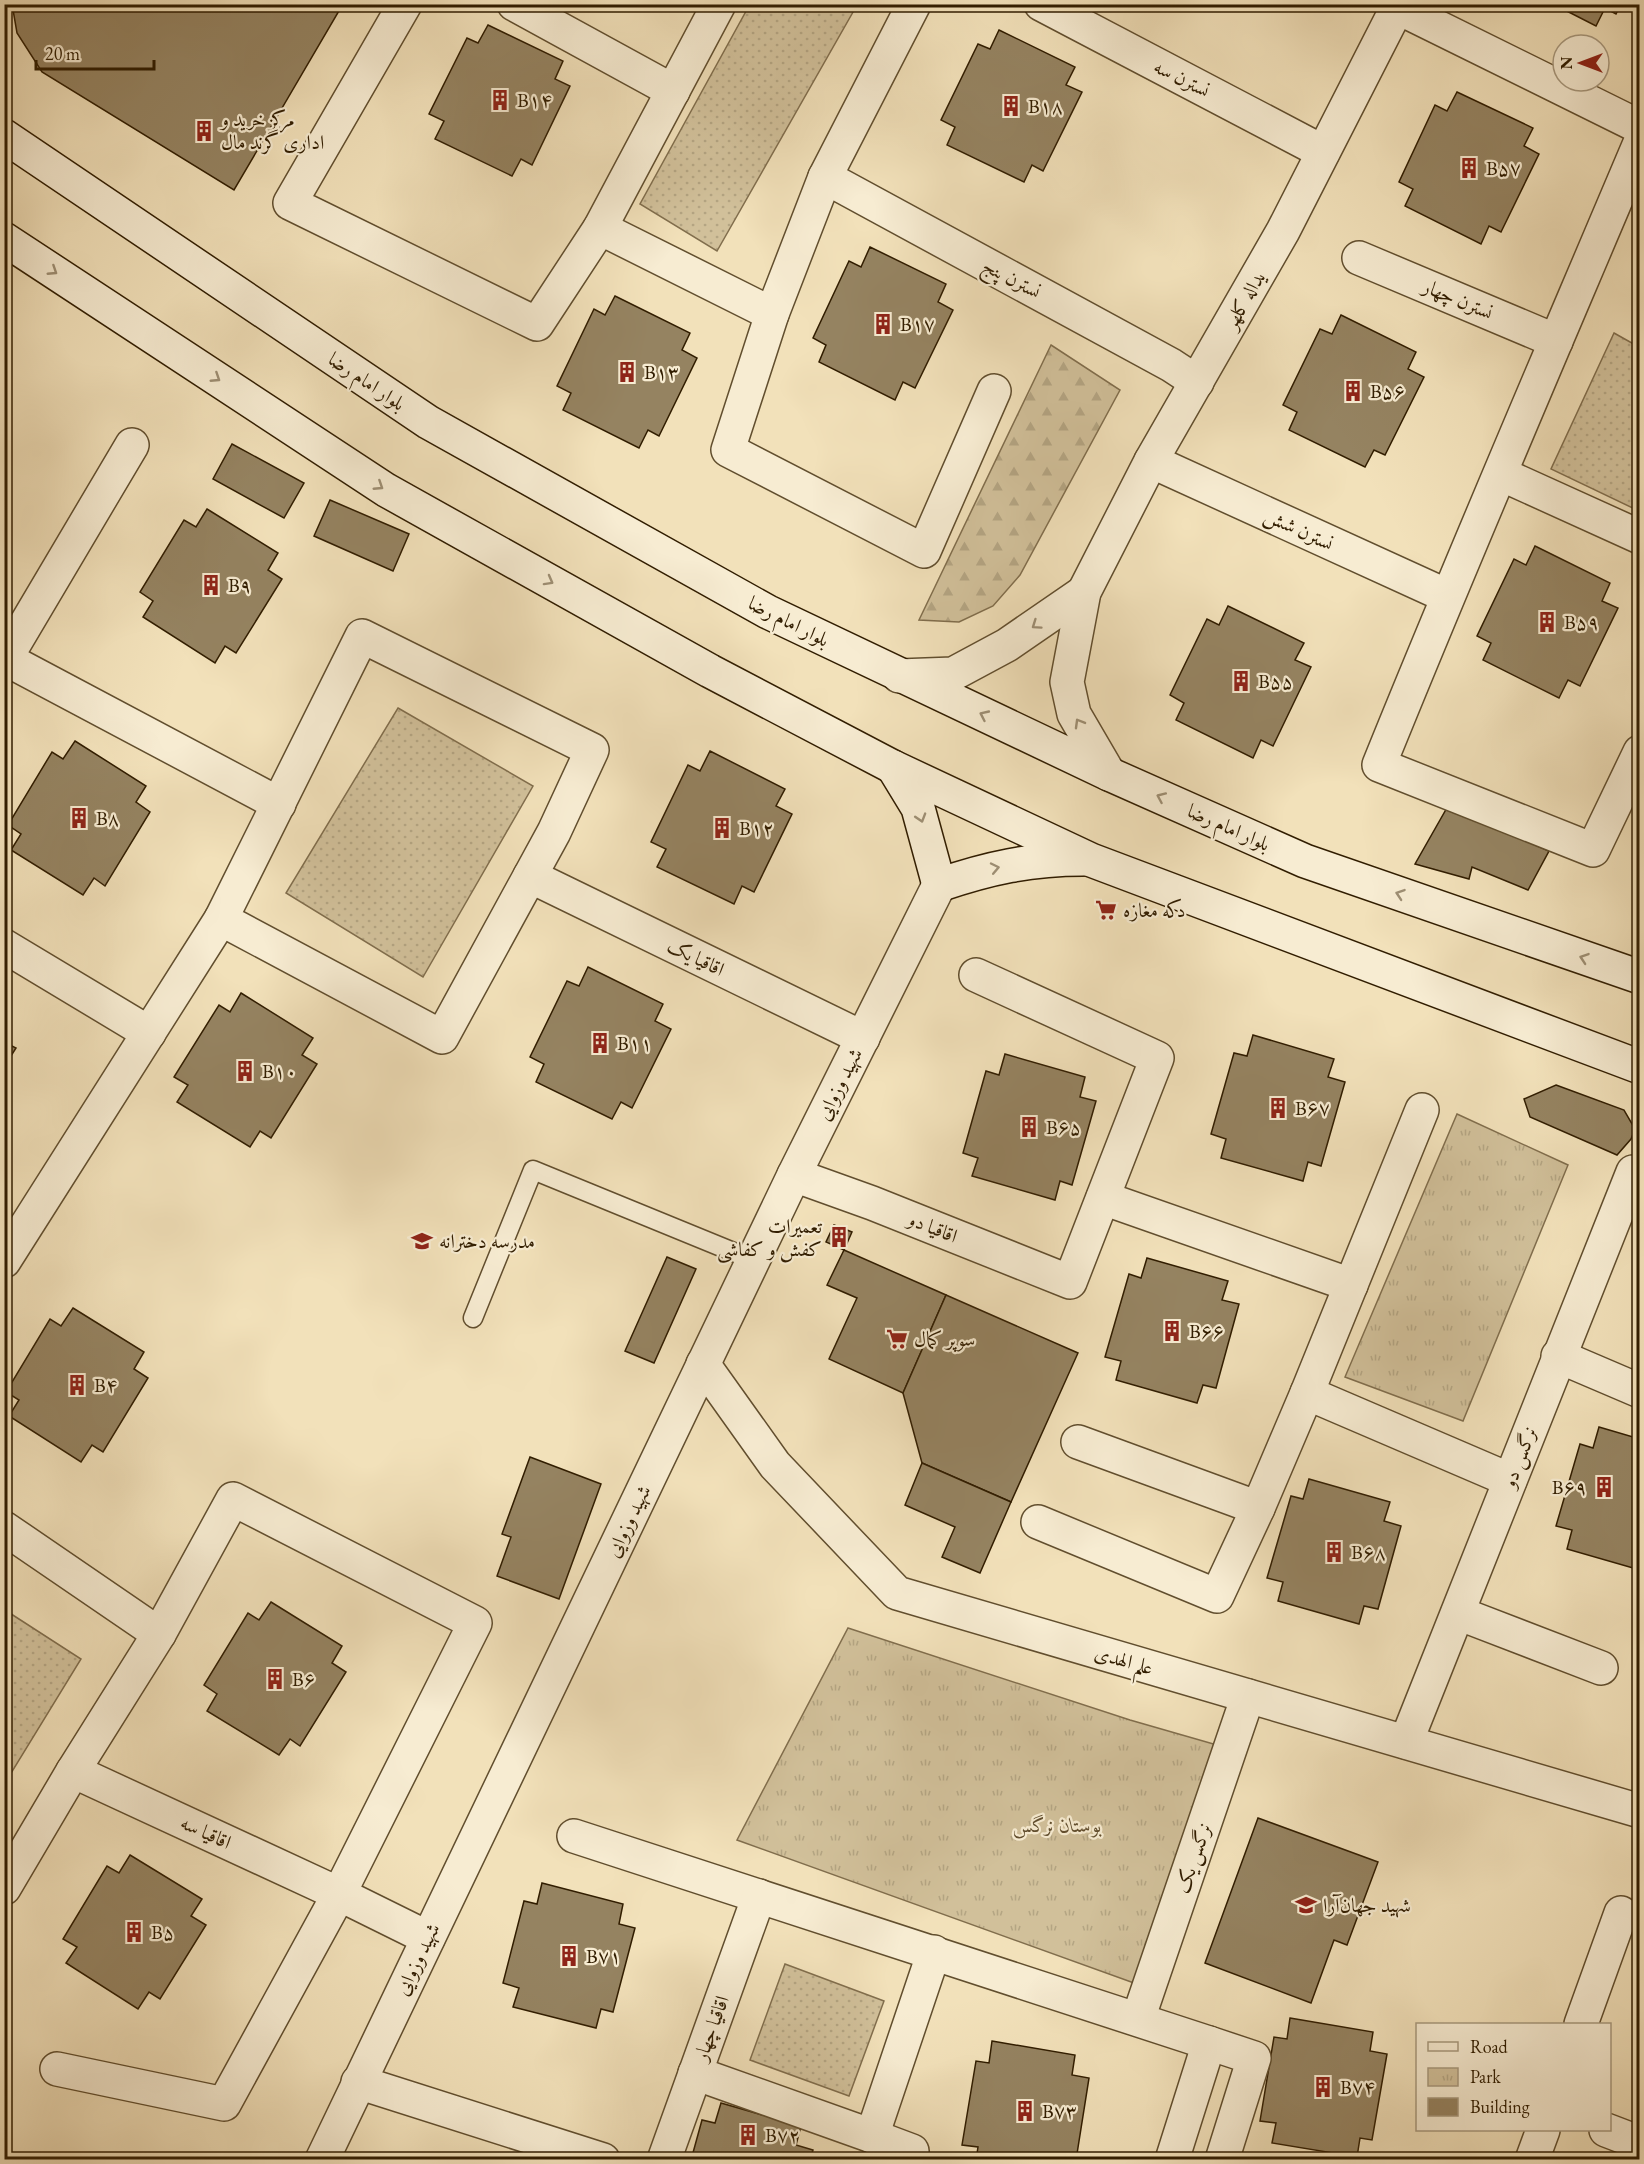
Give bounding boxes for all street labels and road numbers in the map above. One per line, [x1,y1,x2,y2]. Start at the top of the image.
street label: نسترن سه [1150,53,1214,103]
street label: نسترن پنج [976,252,1046,309]
street label: یداله کلهر [1216,266,1271,335]
street label: نسترن چهار [1417,272,1497,325]
street label: بلوار امام رضا [321,346,411,420]
street label: نسترن شش [1260,502,1338,557]
street label: بلوار امام رضا [742,589,834,657]
street label: بلوار امام رضا [1182,797,1274,861]
street label: اقاقیا یک [663,932,729,982]
street label: شهید وزوایی [810,1044,869,1125]
street label: اقاقیا دو [903,1205,962,1249]
street label: نرگس دو [1495,1423,1543,1494]
street label: شهید وزوایی [599,1481,658,1562]
street label: علم الهدی [1089,1639,1156,1688]
street label: اقاقیا سه [176,1809,236,1855]
street label: نرگس یک [1169,1819,1218,1897]
street label: شهید وزوایی [388,1919,447,2000]
street label: اقاقیا چهار [687,1992,735,2066]

